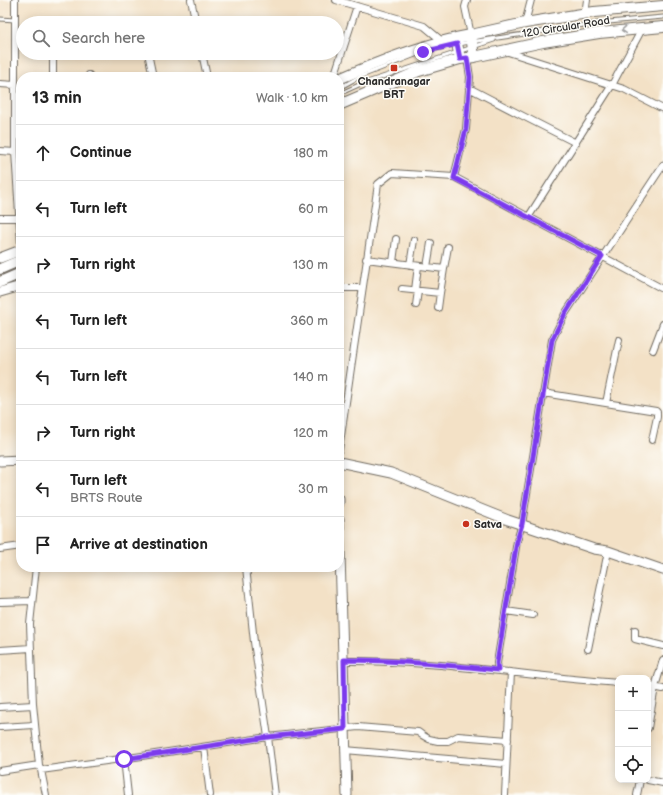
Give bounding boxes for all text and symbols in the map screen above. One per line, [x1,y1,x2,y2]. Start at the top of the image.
street label: 120 Circular Road [521,14,611,40]
search box [16,16,344,60]
one-way arrow [621,26,627,35]
icon: search [30,27,52,49]
text: Search here [62,29,145,48]
route end [414,43,432,61]
marker: Chandranagar BRT [389,63,399,73]
place label: Chandranagar BRT [358,75,431,101]
text: 13 min [32,88,82,108]
text: Walk · 1.0 km [256,90,328,106]
icon: ahead [32,142,54,164]
text: Continue [70,143,132,162]
text: 180 m [293,145,328,161]
icon: left [32,198,54,220]
text: Turn left [70,199,127,218]
text: 60 m [298,201,328,217]
icon: right [32,254,54,276]
text: Turn right [70,255,135,274]
text: 130 m [293,257,328,273]
icon: left [32,310,54,332]
text: Turn left [70,311,127,330]
text: 360 m [290,313,328,329]
icon: left [32,366,54,388]
text: Turn left [70,367,127,386]
text: 140 m [293,369,328,385]
icon: right [32,422,54,444]
text: Turn right [70,423,135,442]
text: 120 m [293,425,328,441]
text: Turn left [70,471,127,490]
icon: left [32,478,54,500]
text: 30 m [298,481,328,497]
text: BRTS Route [70,490,142,506]
place label: Satva [474,518,502,531]
marker: Satva [461,519,471,529]
icon: arrive [32,534,54,556]
text: Arrive at destination [70,535,208,554]
map controls [615,675,651,783]
button: + [615,675,651,711]
button: − [615,711,651,747]
button: locate [615,747,651,783]
route start [115,750,133,768]

